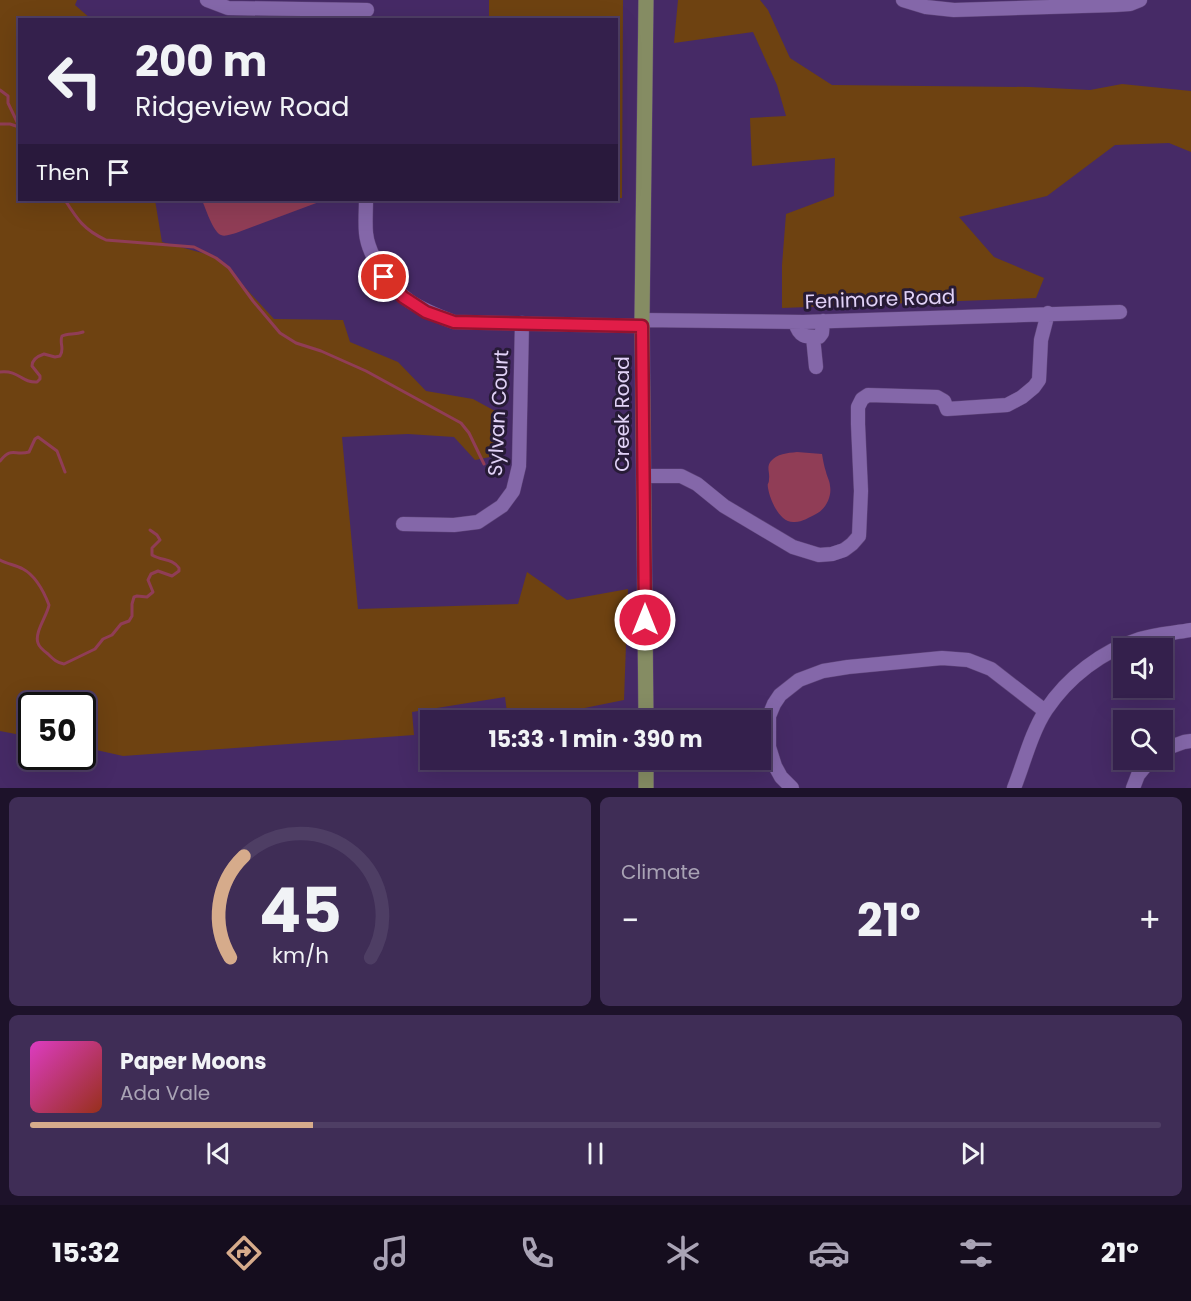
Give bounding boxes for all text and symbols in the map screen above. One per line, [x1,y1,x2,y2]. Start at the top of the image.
text: 200 m [135,32,267,91]
icon: left [36,42,114,120]
text: Ridgeview Road [135,88,349,125]
icon: arrive [102,156,135,189]
text: Then [36,157,90,188]
pin [358,251,409,302]
icon: arrive [367,260,400,293]
street label: Fenimore Road [804,282,956,316]
street label: Sylvan Court [481,349,515,477]
street label: Creek Road [608,356,636,472]
position arrow [613,588,677,652]
map controls [1113,638,1173,770]
button: sound [1113,638,1173,698]
speed limit sign: 50 [18,692,96,770]
button: search [1113,710,1173,770]
text: 15:33 · 1 min · 390 m [489,724,702,755]
text: Climate [621,858,700,886]
text: 45 [259,866,341,954]
text: 21° [857,889,921,952]
text: − [621,897,639,944]
text: + [1138,897,1161,944]
text: km/h [271,941,329,972]
text: Paper Moons [120,1046,267,1077]
text: Ada Vale [120,1079,210,1107]
icon: previous [202,1137,235,1170]
icon: pause [579,1137,612,1170]
icon: next [956,1137,989,1170]
icon: directions [223,1232,265,1274]
icon: music [370,1232,412,1274]
icon: phone [516,1232,558,1274]
icon: climate [662,1232,704,1274]
icon: car [808,1232,850,1274]
icon: filters [955,1232,997,1274]
text: 15:32 [52,1234,119,1271]
text: 21° [1101,1234,1139,1271]

